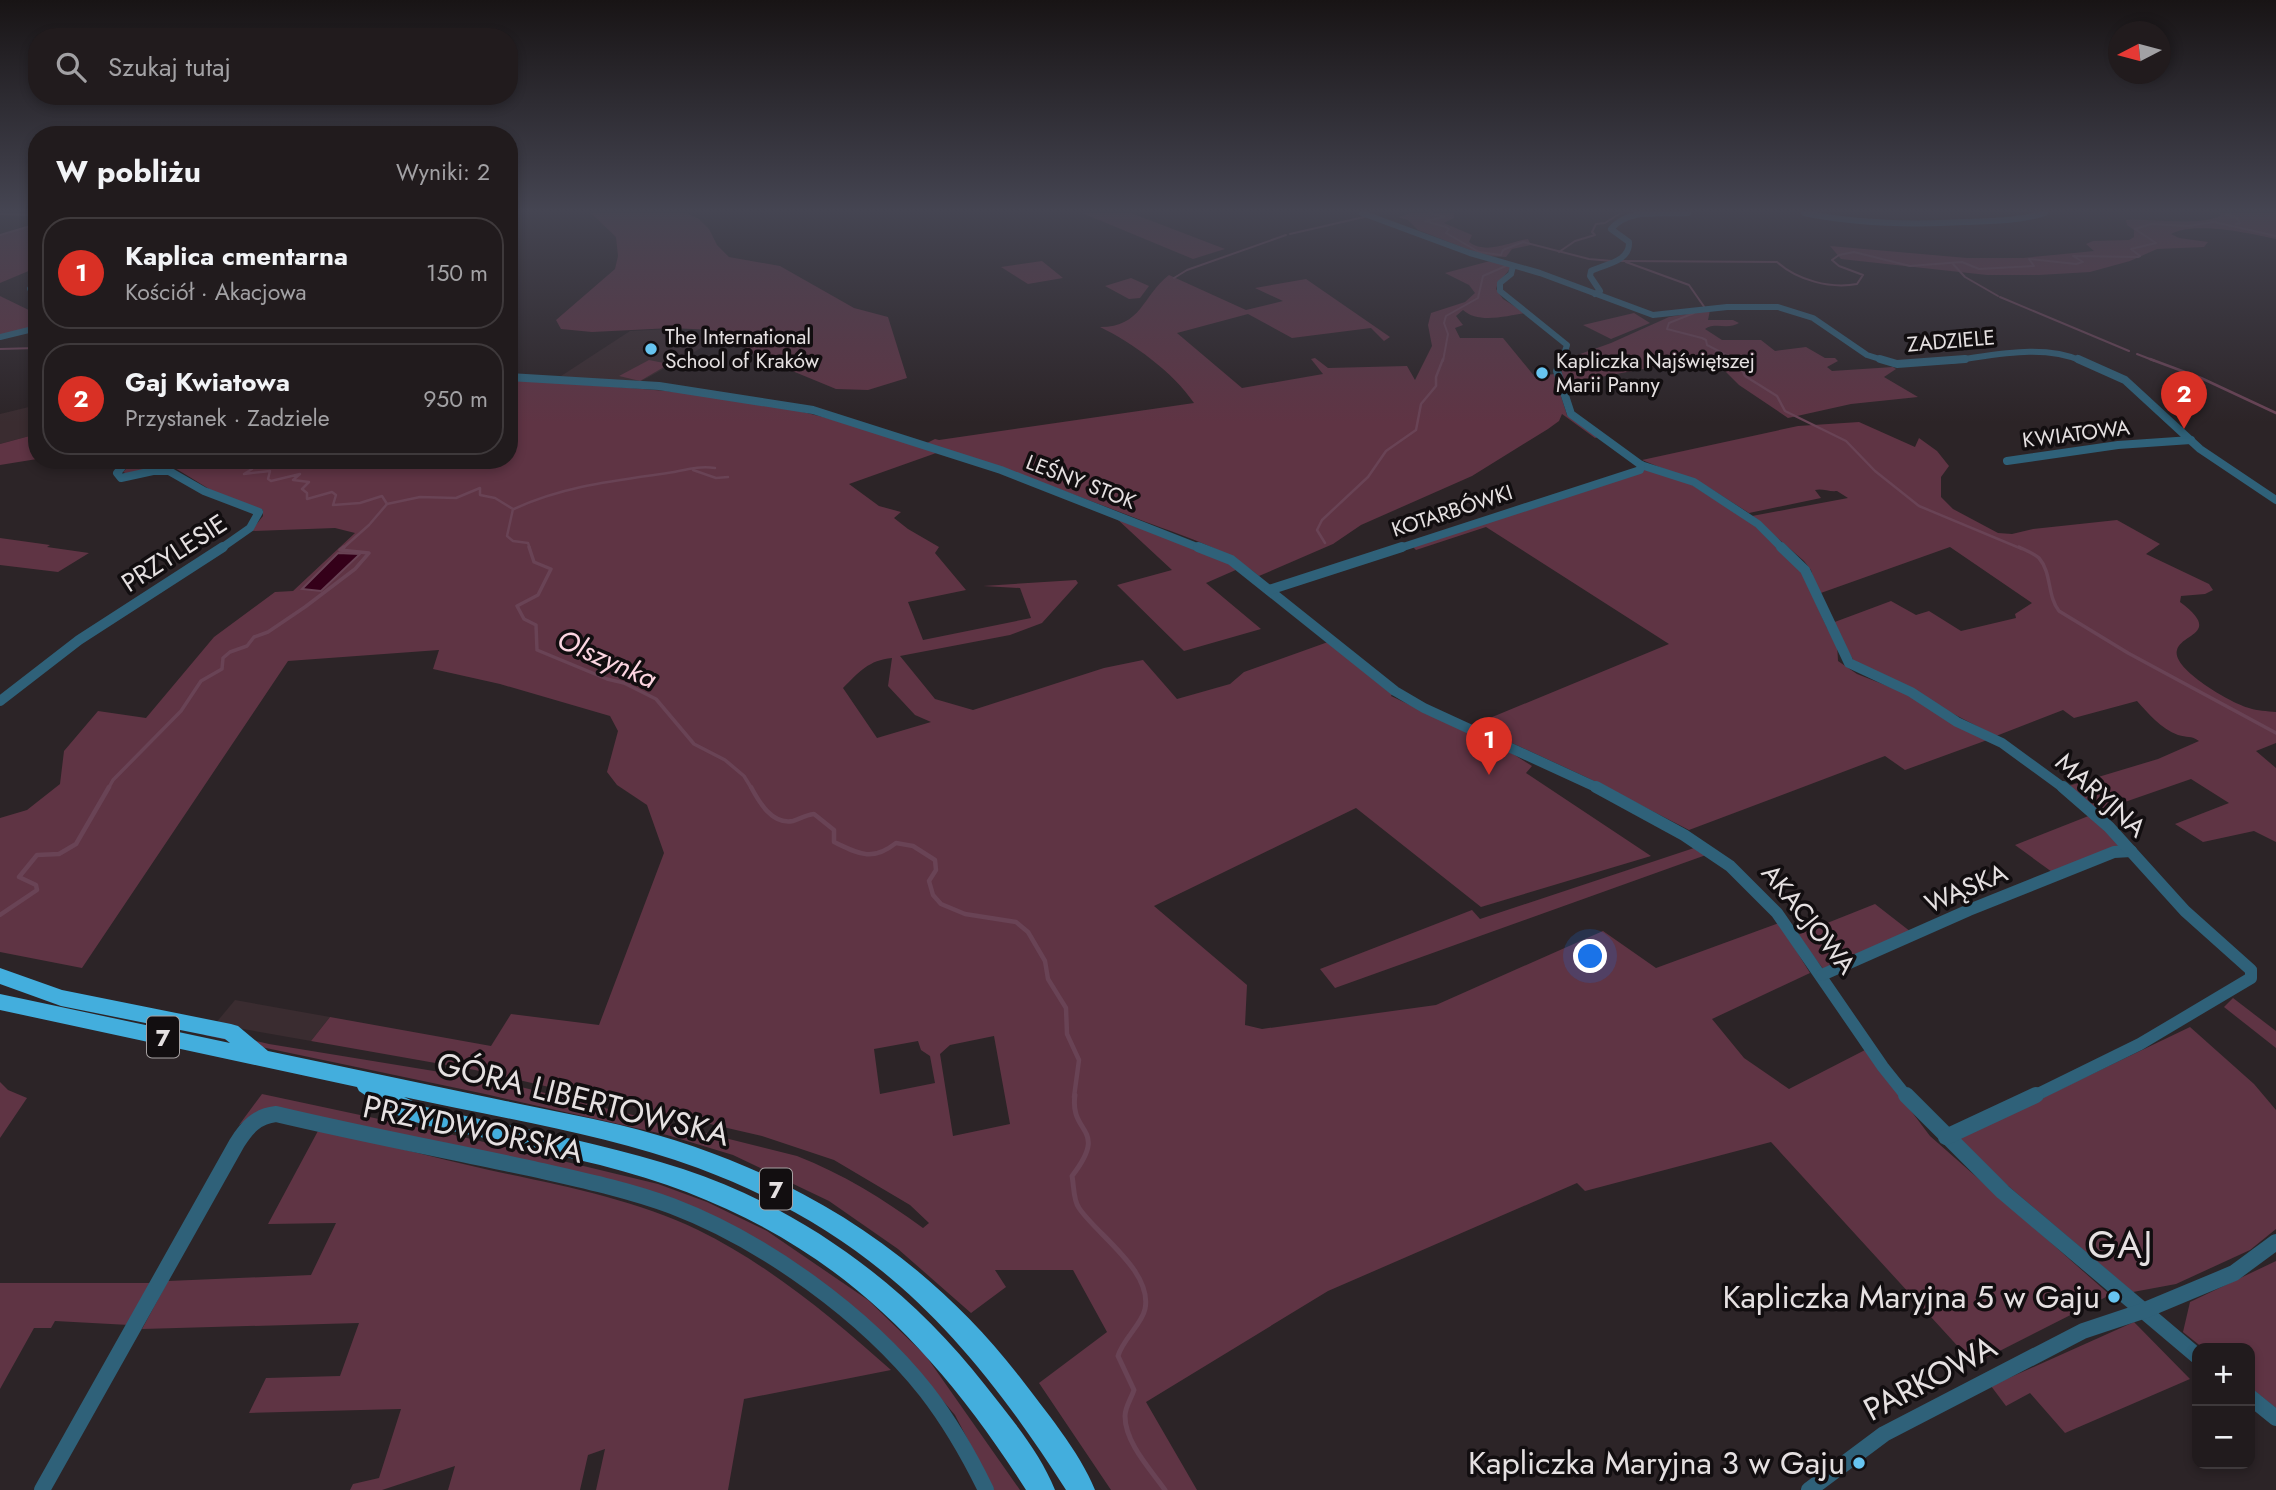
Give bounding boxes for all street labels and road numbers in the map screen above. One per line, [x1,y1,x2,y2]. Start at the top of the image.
street label: ZADZIELE [1906,322,1996,360]
street label: KWIATOWA [2021,413,2132,455]
street label: LEŚNY STOK [1022,447,1140,517]
street label: KOTARBÓWKI [1388,477,1516,545]
street label: PRZYLESIE [114,505,234,601]
street label: MARYJNA [2047,744,2156,847]
street label: WĄSKA [1919,853,2014,922]
street label: AKACJOWA [1753,856,1866,983]
road number: 7 [147,1016,179,1058]
street label: GÓRA LIBERTOWSKA [432,1040,734,1158]
street label: PRZYDWORSKA [359,1083,587,1175]
road number: 7 [760,1168,792,1210]
street label: PARKOWA [1855,1324,2005,1432]

